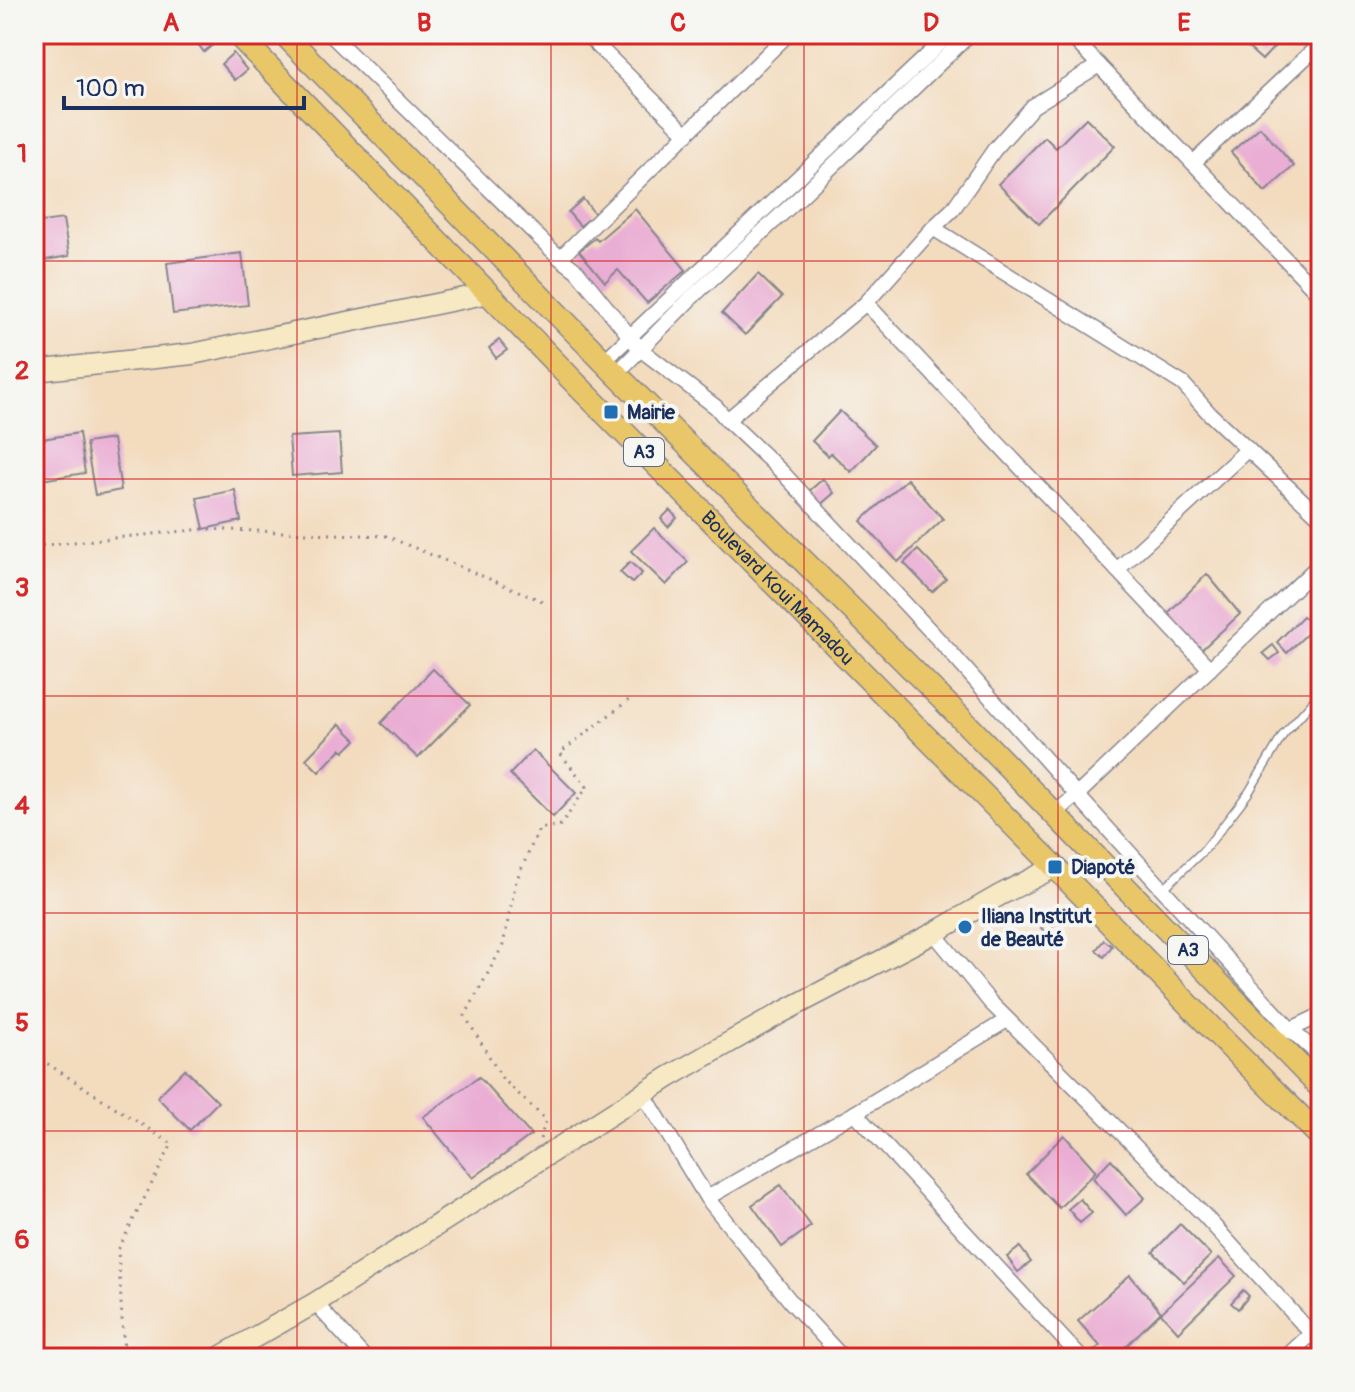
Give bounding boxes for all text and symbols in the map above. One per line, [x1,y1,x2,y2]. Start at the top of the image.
text: A [163,7,180,39]
text: B [417,7,431,39]
text: C [670,7,686,39]
text: D [923,7,939,39]
text: E [1177,7,1191,39]
scale bar [64,60,304,110]
text: 100 m [76,74,145,103]
text: 1 [17,138,27,170]
text: 2 [15,355,29,387]
place label: Mairie [627,400,676,425]
marker: Mairie [602,403,620,421]
road number: A3 [624,438,664,466]
street label: Boulevard Koui Mamadou [696,505,860,671]
text: 3 [15,572,29,604]
text: 4 [14,790,30,822]
place label: Diapoté [1071,855,1136,880]
marker: Diapoté [1046,858,1064,876]
place label: Iliana Institut de Beauté [981,904,1093,952]
marker: Iliana Institut de Beauté [956,918,974,936]
road number: A3 [1168,936,1208,964]
text: 5 [15,1007,29,1039]
text: 6 [14,1224,30,1256]

